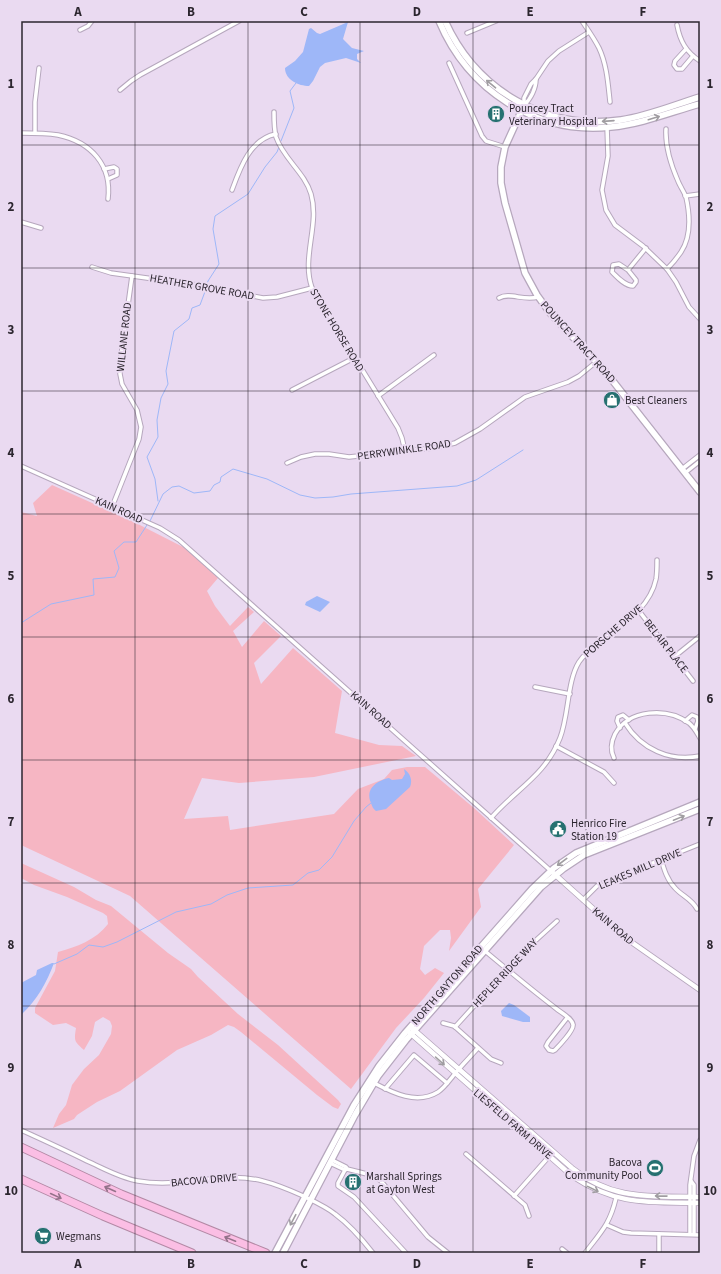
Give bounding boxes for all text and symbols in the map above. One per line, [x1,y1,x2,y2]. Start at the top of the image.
text: A [73,3,82,21]
text: B [187,3,195,21]
text: C [300,3,308,21]
text: D [413,3,421,21]
text: E [526,3,534,21]
text: F [640,3,647,21]
text: 1 [8,75,15,93]
text: 1 [707,75,714,93]
one-way arrow [486,79,497,88]
place label: Pouncey Tract Veterinary Hospital [509,101,597,129]
building icon: Pouncey Tract Veterinary Hospital [486,104,506,124]
one-way arrow [647,114,660,121]
one-way arrow [602,118,615,125]
text: 2 [8,198,15,216]
text: 2 [707,198,714,216]
street label: HEATHER GROVE ROAD [149,270,256,304]
street label: STONE HORSE ROAD [306,286,368,374]
street label: POUNCEY TRACT ROAD [537,298,619,386]
street label: WILLANE ROAD [113,301,135,372]
text: 3 [8,321,15,339]
text: 3 [707,321,714,339]
shop icon: Best Cleaners [602,390,622,410]
place label: Best Cleaners [625,393,687,408]
street label: PERRYWINKLE ROAD [356,436,452,464]
text: 4 [8,444,15,462]
text: 4 [707,444,714,462]
street label: KAIN ROAD [93,493,145,527]
text: 5 [8,567,15,585]
text: 5 [707,567,714,585]
street label: PORSCHE DRIVE [580,601,646,661]
street label: BELAIR PLACE [640,616,692,676]
street label: KAIN ROAD [347,687,395,733]
text: 6 [8,690,15,708]
text: 6 [707,690,714,708]
text: 7 [8,813,15,831]
one-way arrow [672,813,684,821]
text: 7 [707,813,714,831]
place label: Henrico Fire Station 19 [571,816,627,844]
public building icon: Henrico Fire Station 19 [548,819,568,839]
street label: LEAKES MILL DRIVE [596,845,684,893]
one-way arrow [556,858,567,866]
street label: KAIN ROAD [589,904,637,948]
street label: HEPLER RIDGE WAY [469,935,541,1011]
text: 8 [8,936,15,954]
text: 8 [707,936,714,954]
street label: NORTH GAYTON ROAD [408,941,486,1028]
one-way arrow [435,1056,446,1065]
text: 9 [8,1059,15,1077]
text: 9 [707,1059,714,1077]
street label: LIESFELD FARM DRIVE [470,1085,556,1163]
place label: Bacova Community Pool [565,1155,642,1183]
sports icon: Bacova Community Pool [645,1158,665,1178]
place label: Marshall Springs at Gayton West [366,1169,442,1197]
street label: BACOVA DRIVE [170,1170,238,1190]
building icon: Marshall Springs at Gayton West [343,1172,363,1192]
text: 10 [4,1182,18,1200]
text: 10 [703,1182,717,1200]
one-way arrow [104,1184,116,1192]
one-way arrow [587,1186,599,1193]
one-way arrow [50,1192,62,1200]
one-way arrow [655,1192,668,1200]
one-way arrow [289,1213,296,1225]
supermarket icon: Wegmans [33,1226,53,1246]
place label: Wegmans [56,1229,101,1244]
one-way arrow [224,1234,236,1242]
text: A [73,1255,82,1273]
text: B [187,1255,195,1273]
text: C [300,1255,308,1273]
text: D [413,1255,421,1273]
text: E [526,1255,534,1273]
text: F [640,1255,647,1273]

